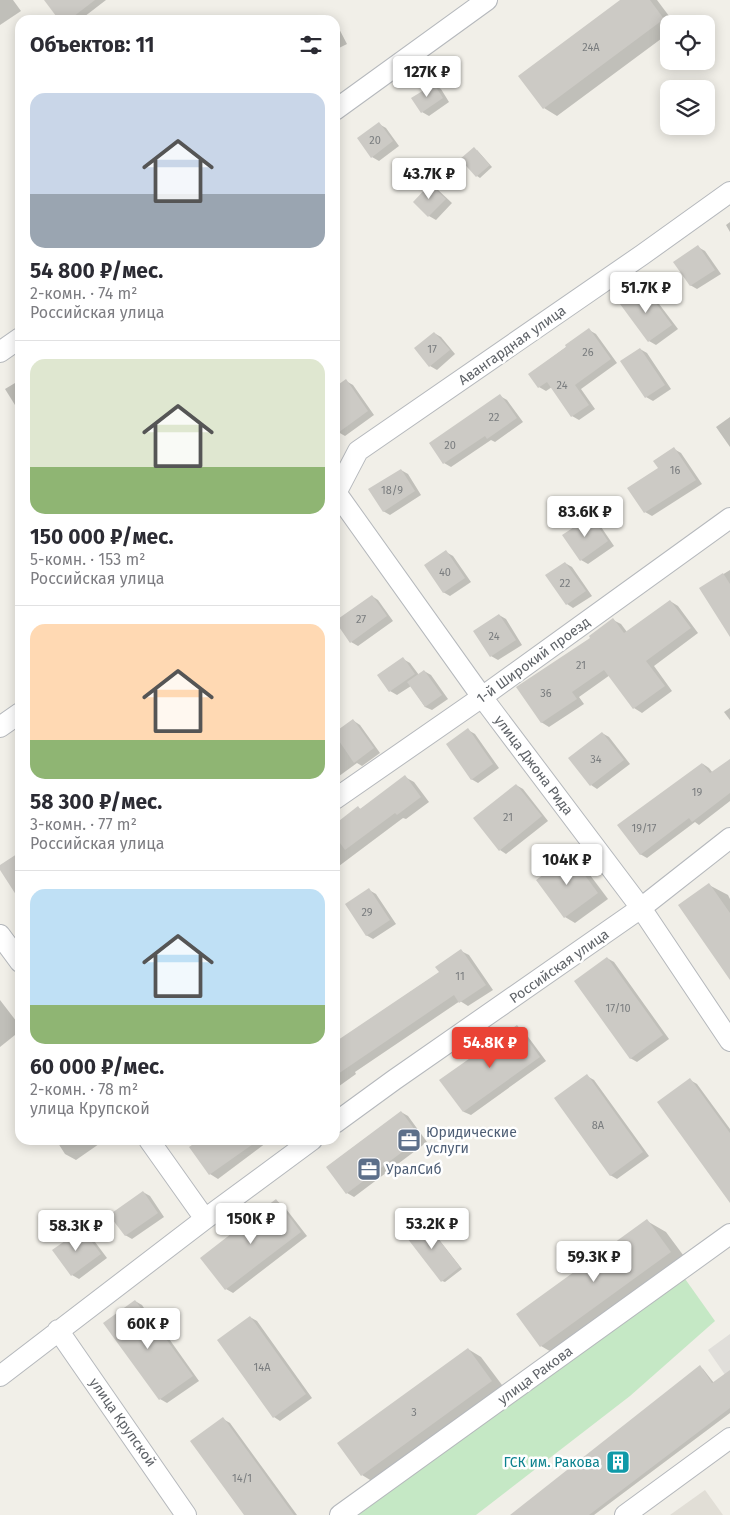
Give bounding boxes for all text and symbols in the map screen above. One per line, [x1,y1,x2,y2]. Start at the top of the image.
map controls [660,15,715,135]
button: locate [660,15,715,70]
icon: filters [297,31,325,59]
text: Объектов: 11 [30,32,155,58]
house number: 24А [582,41,600,54]
pin: 127K ₽ [386,56,468,98]
text: 127K ₽ [404,62,450,81]
button: layers [660,80,715,135]
icon: home [133,126,223,216]
house number: 20 [369,134,381,147]
pin: 43.7K ₽ [383,158,475,200]
text: 43.7K ₽ [403,164,455,183]
text: 54 800 ₽/мес. [30,258,163,284]
pin: 51.7K ₽ [600,272,692,314]
text: 51.7K ₽ [621,278,671,297]
text: 2-комн. · 74 m² [30,284,138,303]
street label: Авангардная улица [455,302,569,389]
text: Российская улица [30,303,164,322]
house number: 17 [427,343,437,356]
house number: 26 [582,346,594,359]
house number: 24 [557,379,568,392]
icon: home [133,391,223,481]
house number: 22 [489,411,499,424]
house number: 20 [444,439,456,452]
house number: 16 [670,464,680,477]
house number: 18/9 [381,484,403,497]
pin: 83.6K ₽ [539,496,631,538]
text: 83.6K ₽ [558,502,612,521]
text: 150 000 ₽/мес. [30,524,173,550]
text: 5-комн. · 153 m² [30,550,145,569]
house number: 40 [439,566,451,579]
text: Российская улица [30,569,164,588]
house number: 22 [560,577,570,590]
house number: 27 [356,613,366,626]
street label: 1-й Широкий проезд [473,613,594,707]
house number: 24 [489,630,500,643]
icon: home [133,656,223,746]
house number: 21 [576,659,586,672]
house number: 36 [540,687,552,700]
street label: улица Джона Рида [490,712,577,819]
house number: 34 [590,753,602,766]
house number: 19 [692,786,702,799]
text: 58 300 ₽/мес. [30,789,162,815]
house number: 21 [503,811,513,824]
text: 3-комн. · 77 m² [30,815,137,834]
house number: 19/17 [632,822,657,835]
text: Российская улица [30,834,164,853]
pin: 104K ₽ [526,844,608,886]
text: 104K ₽ [542,850,592,869]
house number: 29 [361,906,373,919]
icon: home [133,921,223,1011]
street label: Российская улица [506,926,612,1007]
house number: 11 [455,970,465,983]
house number: 17/10 [605,1002,631,1015]
pin: 54.8K ₽ [444,1026,536,1069]
text: 54.8K ₽ [463,1033,517,1052]
text: 60 000 ₽/мес. [30,1054,164,1080]
text: 2-комн. · 78 m² [30,1080,138,1099]
text: улица Крупской [30,1099,150,1118]
house number: 8А [592,1119,605,1132]
place label: Юридические услуги [426,1124,517,1157]
office icon: Юридические услуги [396,1127,422,1153]
office icon: УралСиб [356,1156,382,1182]
place label: УралСиб [386,1161,442,1178]
pin: 150K ₽ [210,1202,292,1245]
pin: 53.2K ₽ [386,1208,478,1250]
text: 150K ₽ [227,1209,275,1228]
pin: 58.3K ₽ [30,1210,122,1252]
text: 53.2K ₽ [406,1214,458,1233]
text: 58.3K ₽ [49,1216,103,1235]
pin: 59.3K ₽ [548,1240,640,1283]
text: 59.3K ₽ [567,1247,621,1266]
pin: 60K ₽ [113,1308,183,1350]
text: 60K ₽ [127,1314,169,1333]
street label: улица Ракова [495,1343,576,1408]
house number: 14А [254,1361,271,1374]
street label: улица Крупской [86,1374,160,1470]
house number: 3 [411,1406,417,1419]
building icon: ГСК им. Ракова [605,1449,631,1475]
place label: ГСК им. Ракова [503,1454,600,1471]
house number: 14/1 [232,1472,252,1485]

